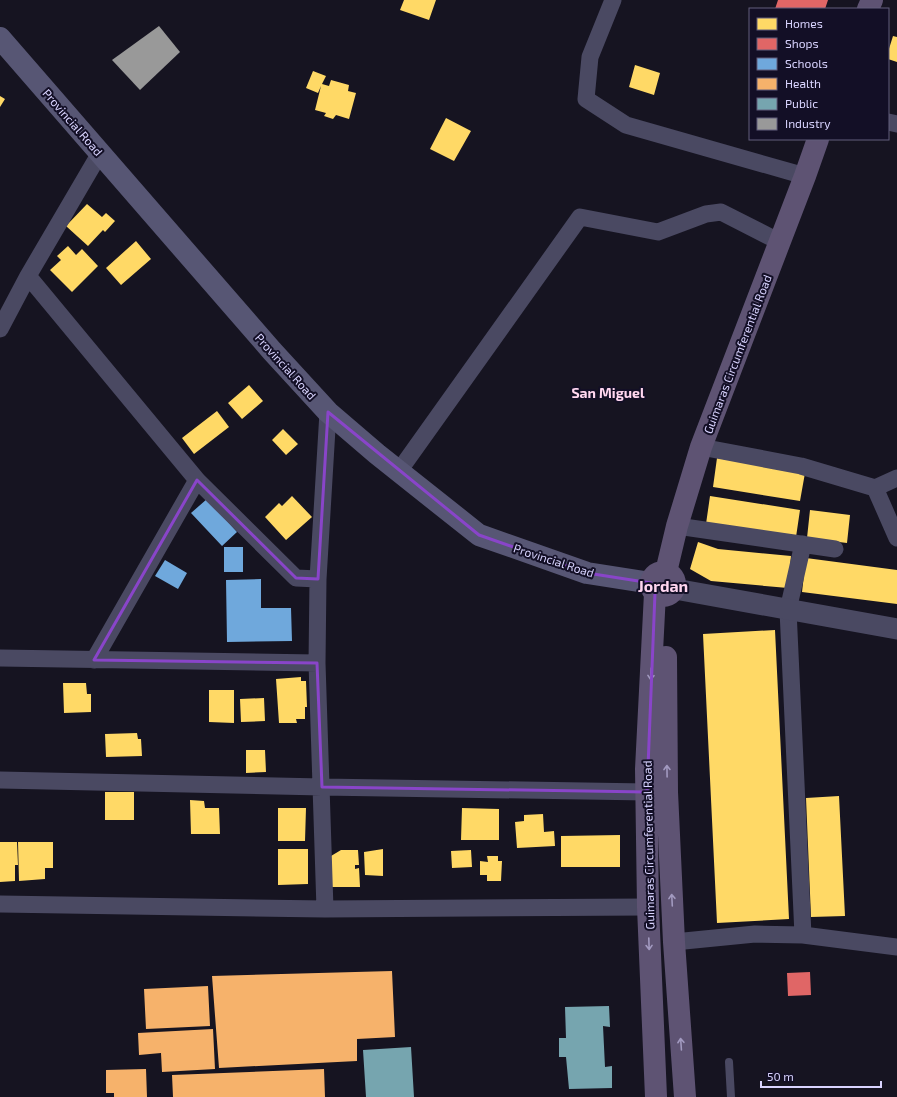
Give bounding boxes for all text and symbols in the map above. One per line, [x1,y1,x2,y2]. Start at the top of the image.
legend [749,8,889,140]
text: Homes [785,16,823,30]
text: Shops [785,36,819,50]
text: Schools [785,56,828,70]
text: Health [785,76,821,90]
street label: Provincial Road [40,86,106,158]
text: Public [785,96,818,110]
text: Industry [785,116,831,130]
street label: Guimaras Circumferential Road [700,273,774,435]
street label: Provincial Road [253,330,319,402]
district label: San Miguel [571,384,645,401]
street label: Provincial Road [512,540,596,580]
district label: Jordan [638,576,688,595]
one-way arrow [648,667,655,680]
street label: Guimaras Circumferential Road [640,760,656,930]
one-way arrow [663,765,671,778]
one-way arrow [669,894,676,907]
one-way arrow [646,937,653,950]
one-way arrow [678,1038,685,1051]
scale bar [761,1063,881,1089]
text: 50 m [767,1069,794,1083]

